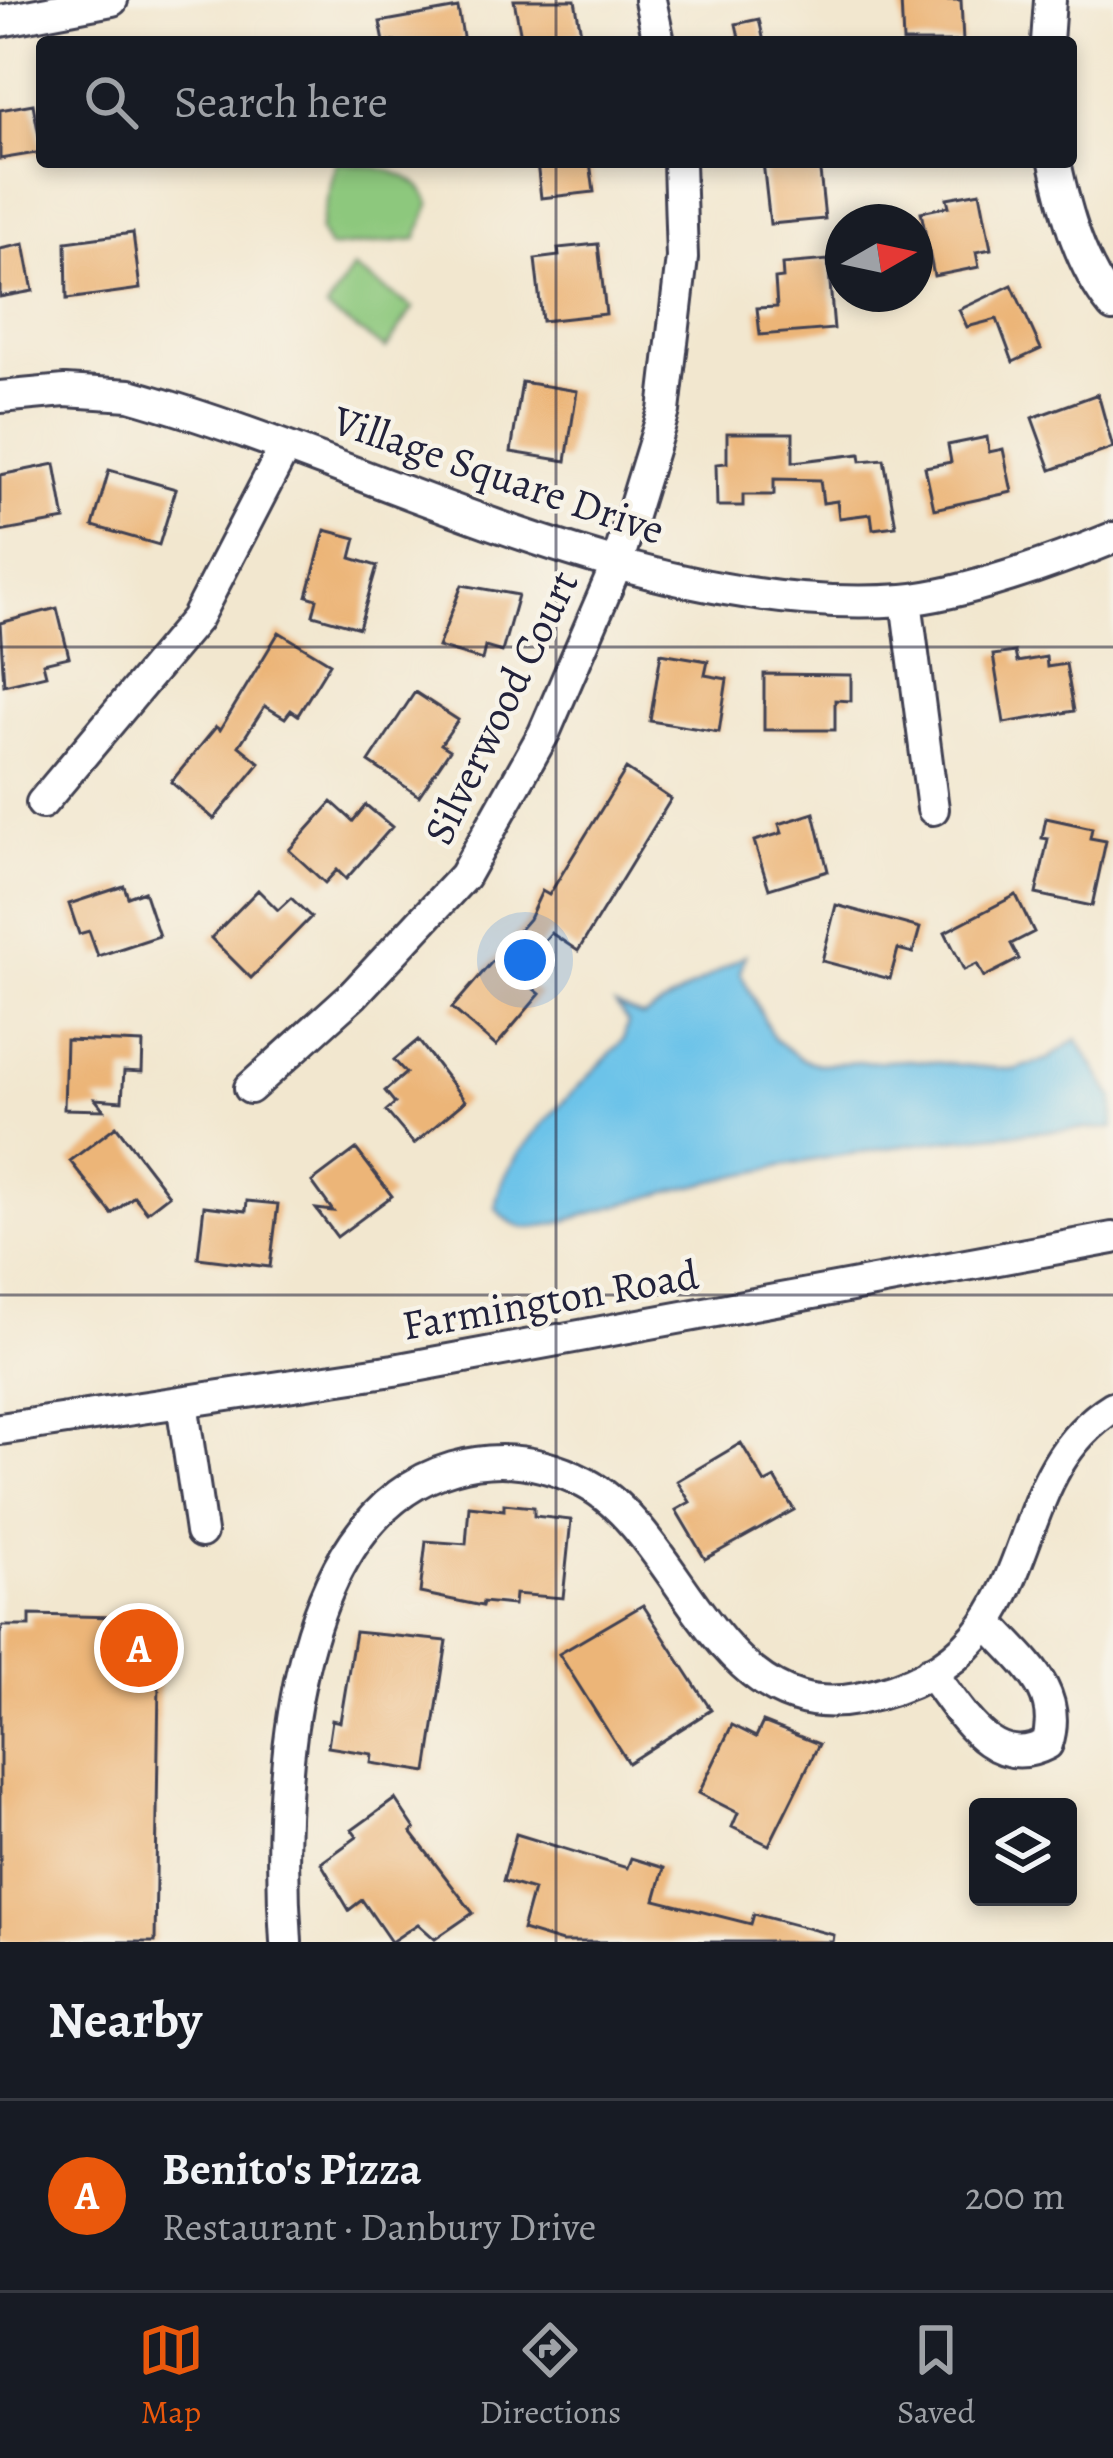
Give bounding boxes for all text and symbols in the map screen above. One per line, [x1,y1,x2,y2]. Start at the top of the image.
search box [36,36,1077,168]
icon: search [78,69,144,135]
text: Search here [174,71,388,133]
north arrow [825,204,933,312]
street label: Village Square Drive [325,391,672,558]
street label: Silverwood Court [409,561,591,854]
your location [495,930,555,990]
street label: Farmington Road [398,1245,703,1354]
pin: A [100,1603,178,1693]
map controls [969,1798,1077,1906]
button: layers [969,1798,1077,1906]
text: Nearby [48,1985,202,2055]
text: Benito's Pizza [162,2138,422,2200]
text: A [75,2169,99,2222]
text: 200 m [965,2169,1065,2222]
text: Restaurant · Danbury Drive [162,2200,596,2253]
tab: Map [138,2317,204,2434]
tab: Directions [480,2317,621,2434]
tab: Saved [897,2317,975,2434]

